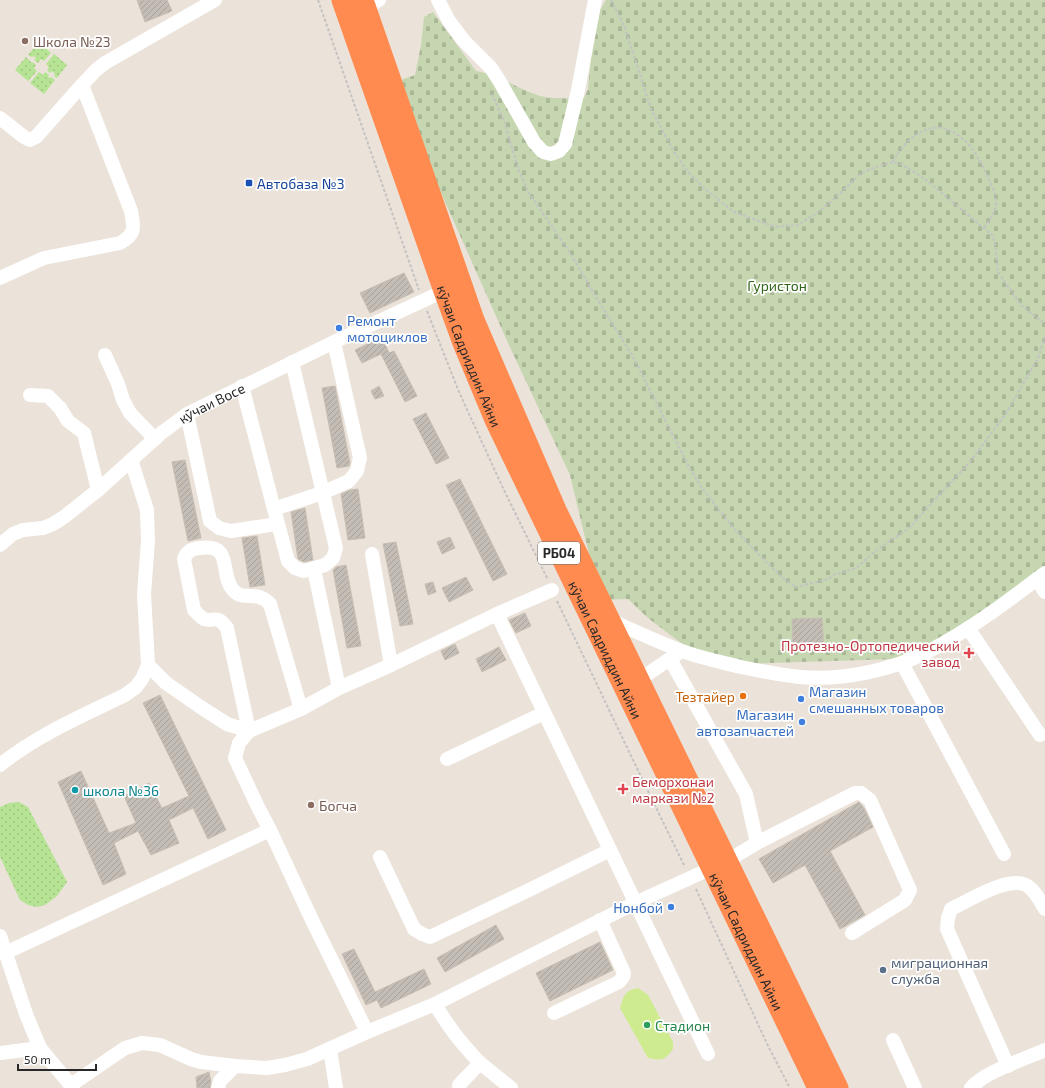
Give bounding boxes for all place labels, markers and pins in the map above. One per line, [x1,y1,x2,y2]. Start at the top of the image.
place label: Школа №23 [33,33,111,50]
marker: Школа №23 [20,36,30,46]
place label: Автобаза №3 [257,175,344,192]
marker: Автобаза №3 [244,178,254,188]
place label: Ремонт мотоциклов [347,312,428,345]
marker: Ремонт мотоциклов [334,323,344,333]
place label: Протезно-Ортопедический завод [781,637,960,670]
marker: Протезно-Ортопедический завод [963,647,975,659]
place label: Магазин смешанных товаров [809,683,944,716]
place label: Тезтайер [675,688,735,705]
marker: Тезтайер [738,691,748,701]
marker: Магазин смешанных товаров [796,694,806,704]
place label: Магазин автозапчастей [697,706,794,739]
marker: Магазин автозапчастей [797,717,807,727]
place label: Беморхонаи маркази №2 [632,773,715,806]
place label: школа №36 [83,782,159,799]
marker: Беморхонаи маркази №2 [617,783,629,795]
marker: школа №36 [70,785,80,795]
place label: Богча [319,797,357,814]
marker: Богча [306,800,316,810]
place label: Нонбой [613,899,663,916]
marker: Нонбой [666,902,676,912]
place label: миграционная служба [891,954,988,987]
marker: миграционная служба [878,965,888,975]
place label: Стадион [655,1017,710,1034]
marker: Стадион [642,1020,652,1030]

